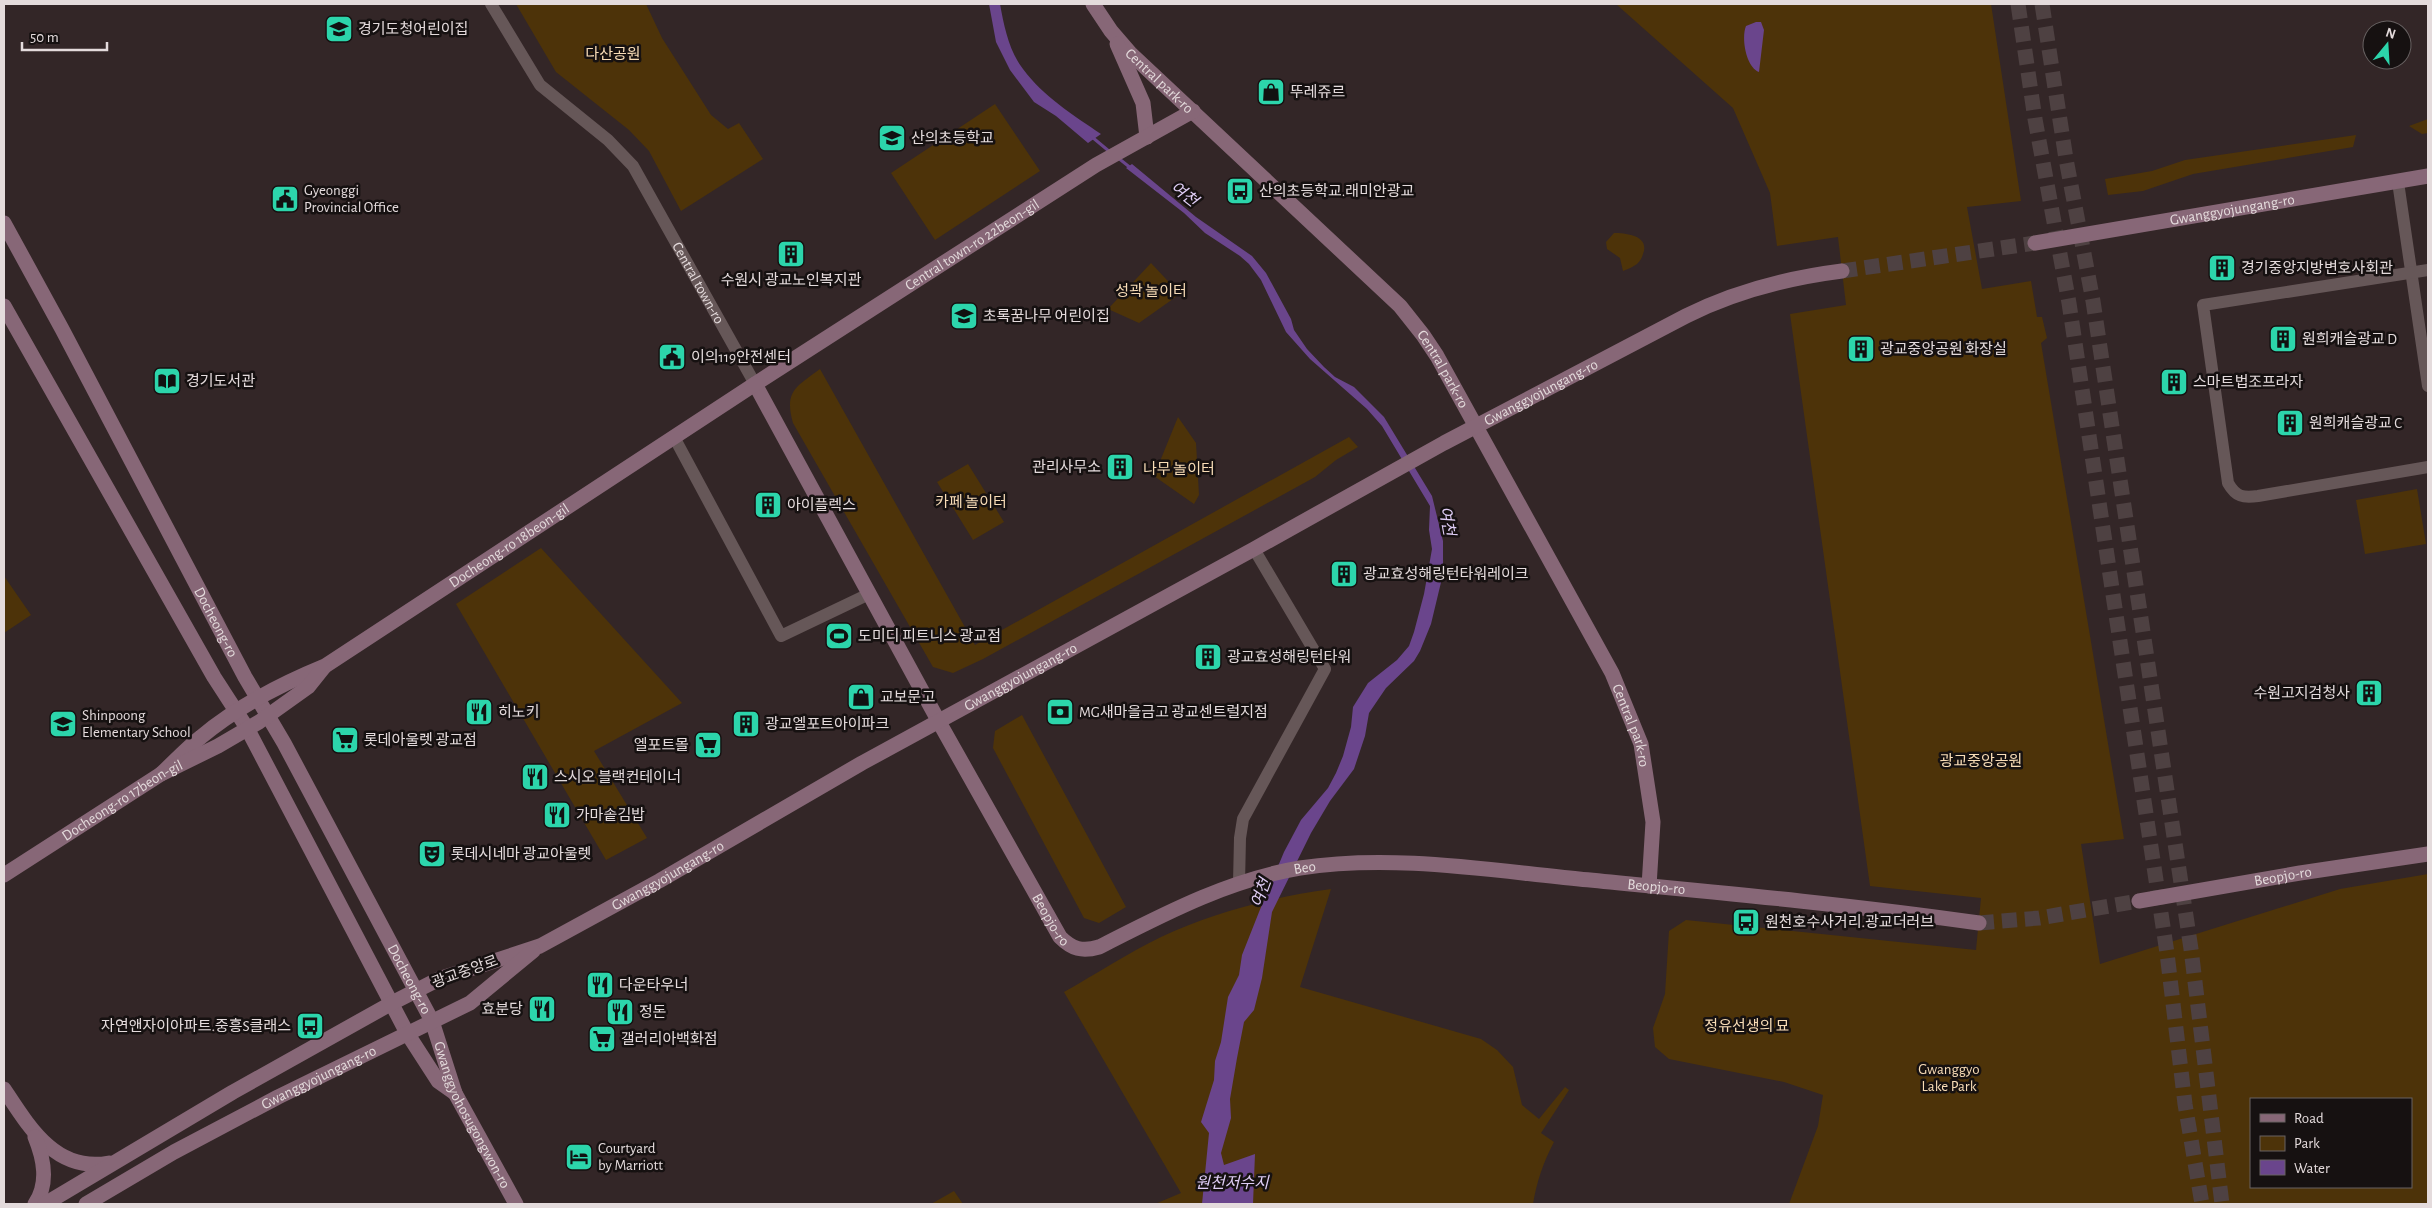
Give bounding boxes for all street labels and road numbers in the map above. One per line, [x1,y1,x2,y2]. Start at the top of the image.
street label: Central park-ro [1123,45,1197,116]
street label: Gwanggyojungang-ro [2169,191,2296,227]
street label: Central town-ro 22beon-gil [902,196,1042,293]
street label: Central town-ro [670,239,727,326]
street label: Central park-ro [1415,327,1472,410]
street label: Gwanggyojungang-ro [1481,356,1600,428]
street label: Docheong-ro 18beon-gil [446,501,572,590]
street label: Docheong-ro [192,585,241,660]
street label: Gwanggyojungang-ro [961,640,1080,713]
street label: Central park-ro [1610,682,1652,768]
street label: Docheong-ro 17beon-gil [59,757,185,843]
street label: Gwanggyojungang-ro [609,838,726,913]
street label: Beo [1292,858,1317,876]
street label: Beopjo-ro [2253,864,2313,888]
street label: Beopjo-ro [1627,876,1686,897]
street label: Beopjo-ro [1030,891,1072,949]
street label: Docheong-ro [385,942,434,1016]
street label: 광교중앙로 [430,952,500,991]
street label: Gwanggyohosugongwon-ro [432,1040,513,1191]
street label: Gwanggyojungang-ro [259,1043,379,1112]

